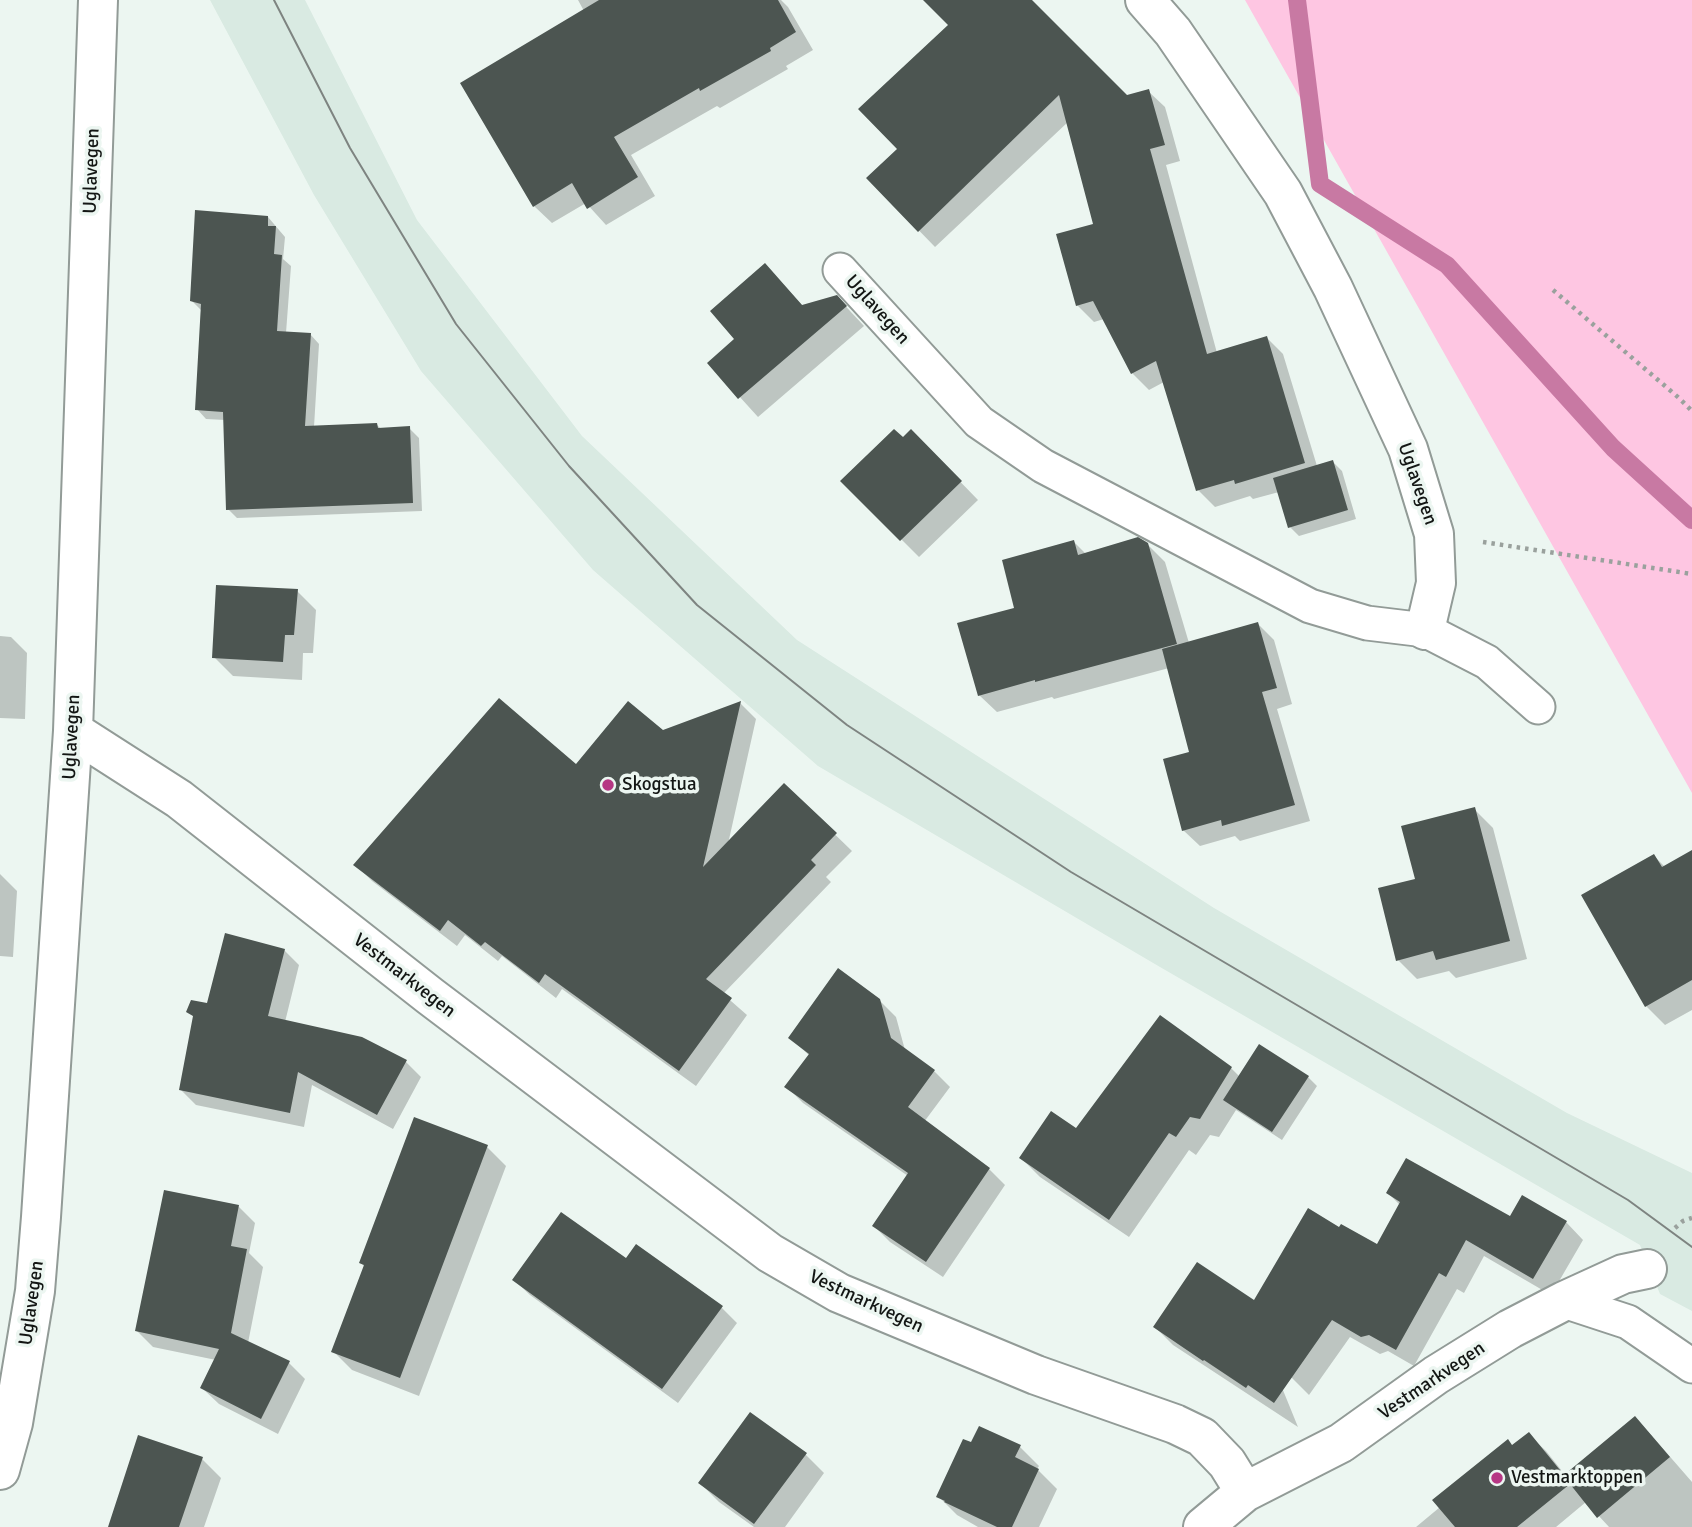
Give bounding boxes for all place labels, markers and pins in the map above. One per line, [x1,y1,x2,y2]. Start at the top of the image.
place label: Skogstua [622,774,697,796]
marker: Skogstua [600,777,616,793]
place label: Vestmarktoppen [1511,1467,1643,1489]
marker: Vestmarktoppen [1489,1470,1505,1486]

